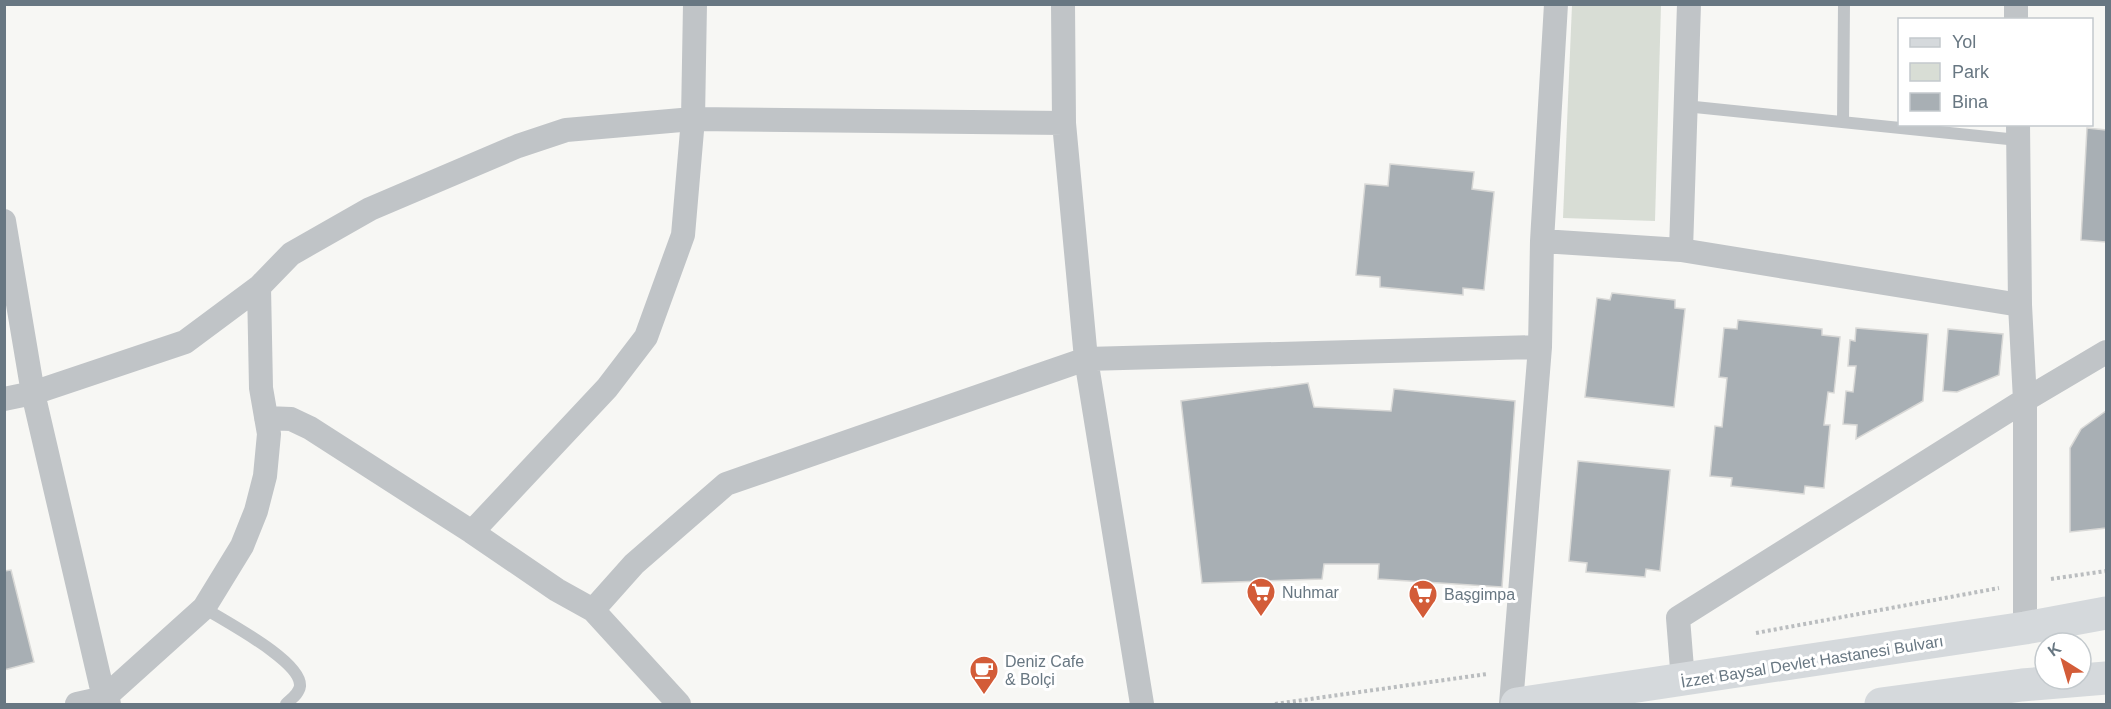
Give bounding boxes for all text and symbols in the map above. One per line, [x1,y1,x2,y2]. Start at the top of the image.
legend [1898,18,2093,126]
text: Yol [1952,32,1976,52]
text: Park [1952,62,1990,82]
text: Bina [1952,92,1989,112]
supermarket icon: Nuhmar [1245,576,1277,618]
supermarket icon: Başgimpa [1407,578,1439,620]
place label: Nuhmar [1282,584,1340,601]
place label: Başgimpa [1444,586,1515,603]
street label: İzzet Baysal Devlet Hastanesi Bulvarı [1679,631,1945,691]
north arrow [2033,631,2093,691]
text: K [2045,639,2064,660]
place label: Deniz Cafe & Bolçi [1005,653,1084,688]
cafe icon: Deniz Cafe & Bolçi [968,654,1000,696]

